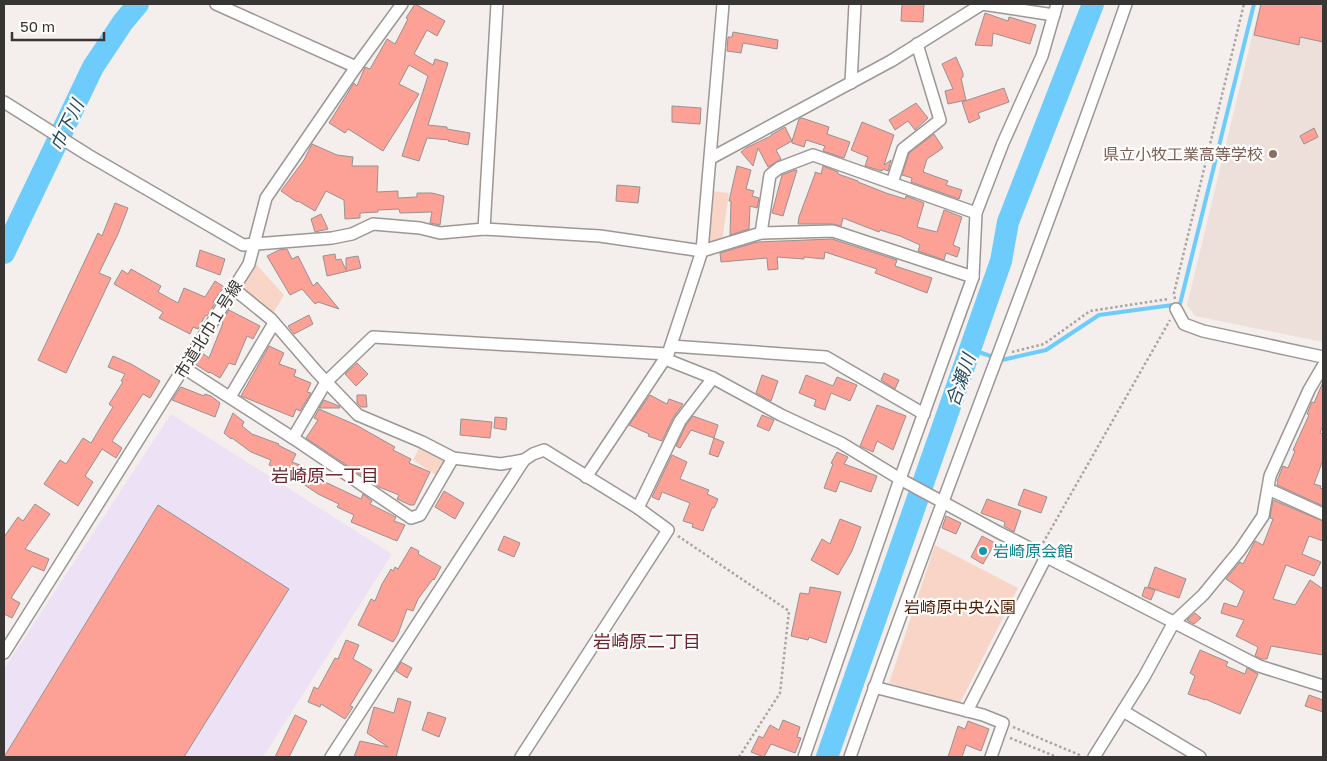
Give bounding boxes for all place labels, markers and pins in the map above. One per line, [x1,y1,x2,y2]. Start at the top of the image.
place label: 県立小牧工業高等学校 [1103,144,1263,164]
marker: 県立小牧工業高等学校 [1267,148,1279,160]
place label: 岩崎原会館 [993,541,1073,561]
marker: 岩崎原会館 [977,545,989,557]

